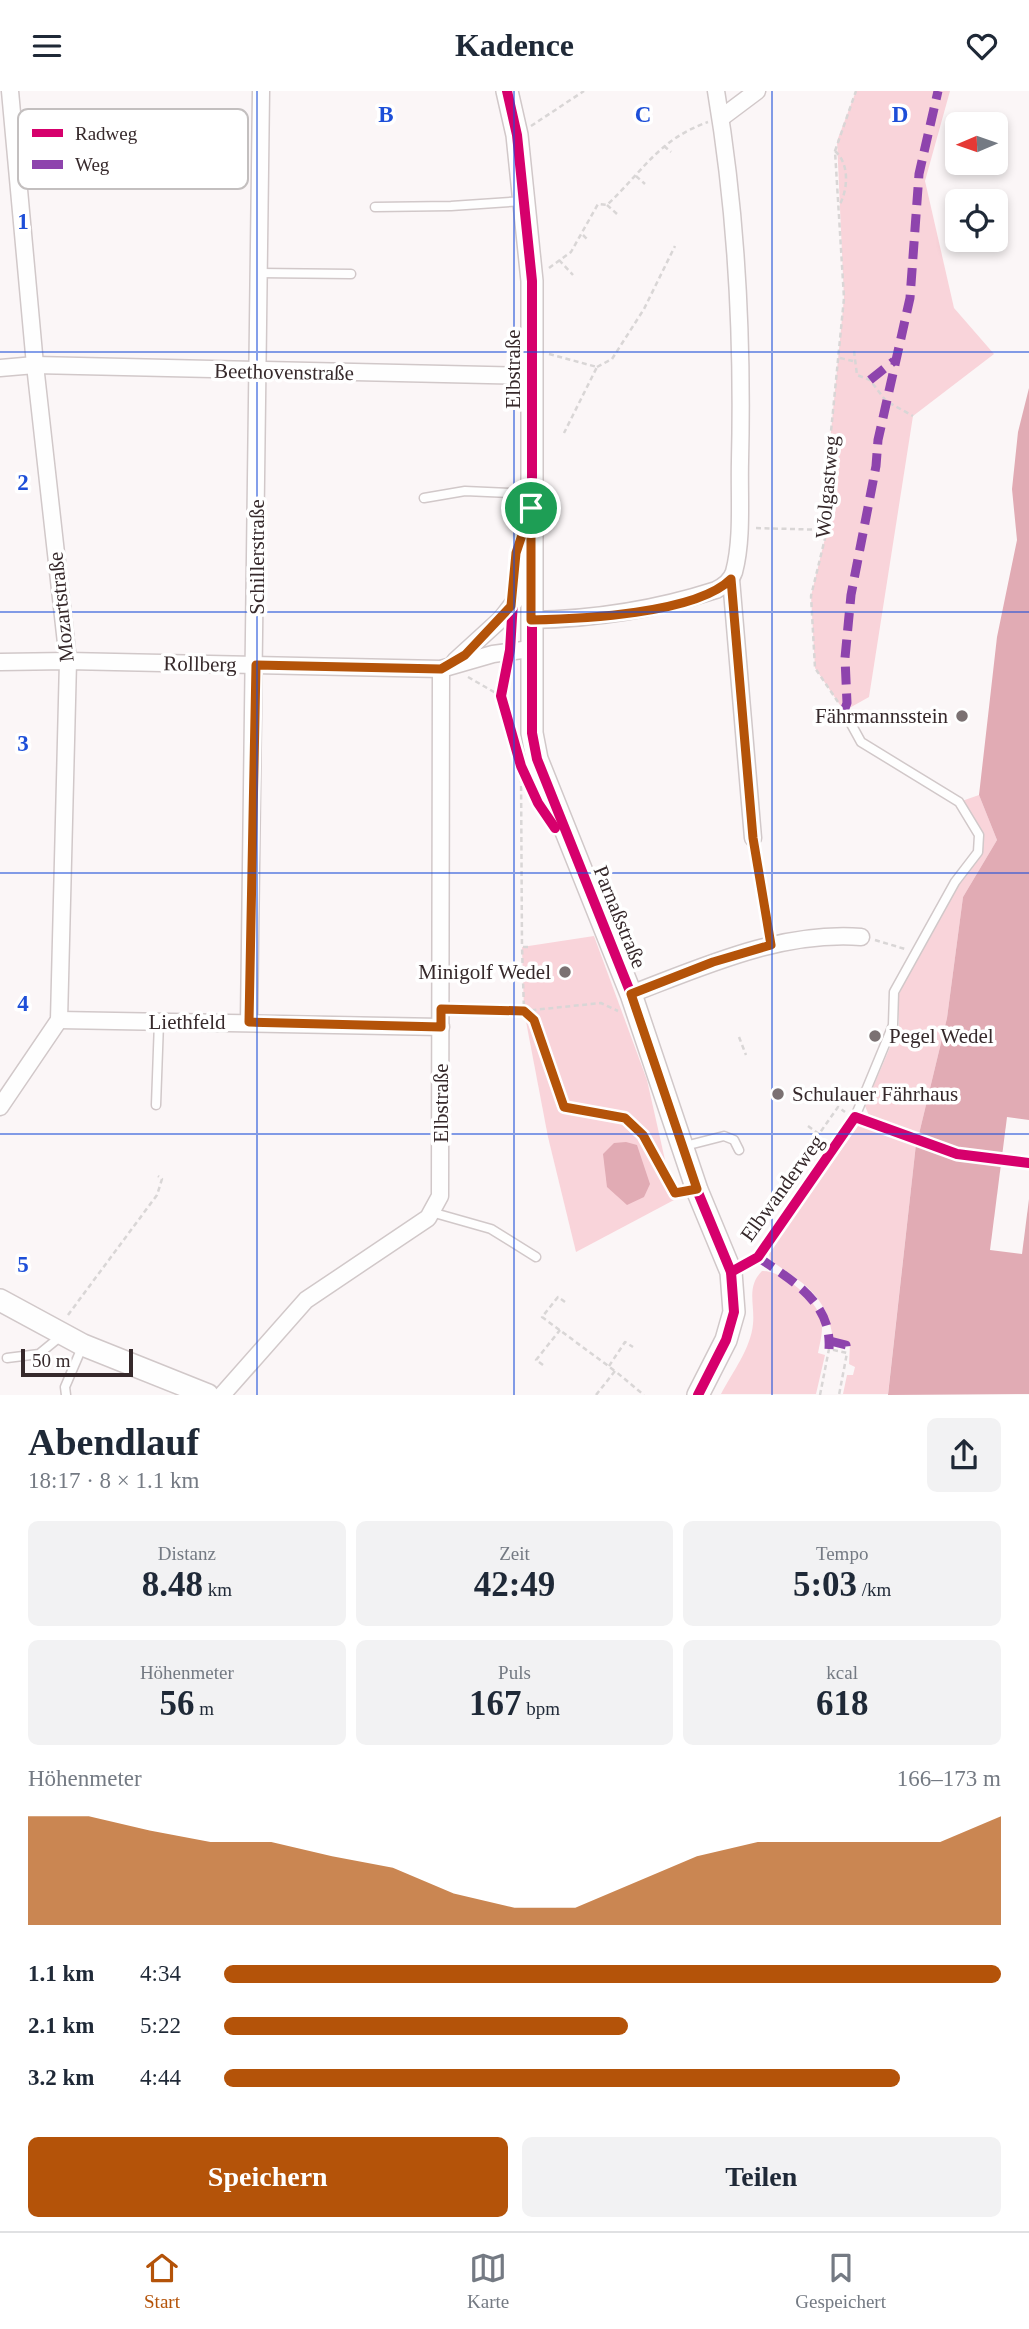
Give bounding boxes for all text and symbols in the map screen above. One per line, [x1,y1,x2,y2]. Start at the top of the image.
icon: menu [28,27,66,65]
text: Kadence [455,27,574,63]
icon: heart [963,27,1001,65]
text: B [378,102,394,127]
text: C [635,102,651,127]
text: D [892,102,908,127]
legend [18,109,248,189]
north arrow [945,112,1008,175]
map controls [945,112,1008,252]
text: Radweg [75,123,138,144]
text: Weg [75,154,110,175]
button: locate [945,189,1008,252]
text: 1 [17,209,29,234]
street label: Elbstraße [501,329,525,409]
street label: Beethovenstraße [214,359,354,385]
street label: Wolgastweg [811,434,843,539]
text: 2 [17,470,29,495]
pin [501,478,561,538]
icon: arrive [512,489,550,527]
street label: Schillerstraße [245,499,269,615]
street label: Mozartstraße [43,551,79,663]
street label: Rollberg [163,651,237,677]
place label: Fährmannsstein [815,704,948,728]
marker: Fährmannsstein [954,708,970,724]
text: 3 [17,731,29,756]
street label: Parnaßstraße [589,862,651,972]
place label: Minigolf Wedel [418,960,551,984]
marker: Minigolf Wedel [557,964,573,980]
text: 4 [17,991,29,1016]
street label: Liethfeld [149,1010,226,1034]
place label: Pegel Wedel [889,1024,994,1048]
marker: Pegel Wedel [867,1028,883,1044]
street label: Elbstraße [429,1063,453,1143]
place label: Schulauer Fährhaus [792,1082,958,1106]
marker: Schulauer Fährhaus [770,1086,786,1102]
street label: Elbwanderweg [735,1130,829,1246]
text: 5 [17,1252,29,1277]
scale bar [21,1345,133,1377]
text: 50 m [32,1350,71,1371]
button: share [927,1418,1001,1492]
text: Abendlauf [28,1421,199,1463]
text: 18:17 · 8 × 1.1 km [28,1468,199,1493]
text: Distanz [158,1543,216,1564]
text: Zeit [499,1543,530,1564]
text: Tempo [816,1543,868,1564]
text: 8.48 [142,1565,203,1604]
text: 42:49 [474,1565,555,1604]
text: 5:03 [793,1565,857,1604]
text: km [203,1579,232,1600]
text: /km [857,1579,891,1600]
text: Höhenmeter [140,1662,234,1683]
text: Puls [498,1662,531,1683]
text: kcal [826,1662,858,1683]
text: 56 [160,1684,195,1723]
text: 167 [469,1684,521,1723]
text: 618 [816,1684,868,1723]
text: m [195,1698,214,1719]
text: bpm [521,1698,560,1719]
text: Höhenmeter [28,1766,142,1791]
text: 166–173 m [897,1766,1001,1791]
text: 1.1 km [28,1961,94,1986]
text: 4:34 [140,1961,181,1986]
text: 2.1 km [28,2013,94,2038]
text: 5:22 [140,2013,181,2038]
text: 3.2 km [28,2065,94,2090]
text: 4:44 [140,2065,181,2090]
button: Speichern [28,2137,508,2217]
button: Teilen [522,2137,1001,2217]
tab: Start [143,2249,181,2313]
tab: Karte [467,2249,509,2313]
tab: Gespeichert [795,2249,886,2313]

